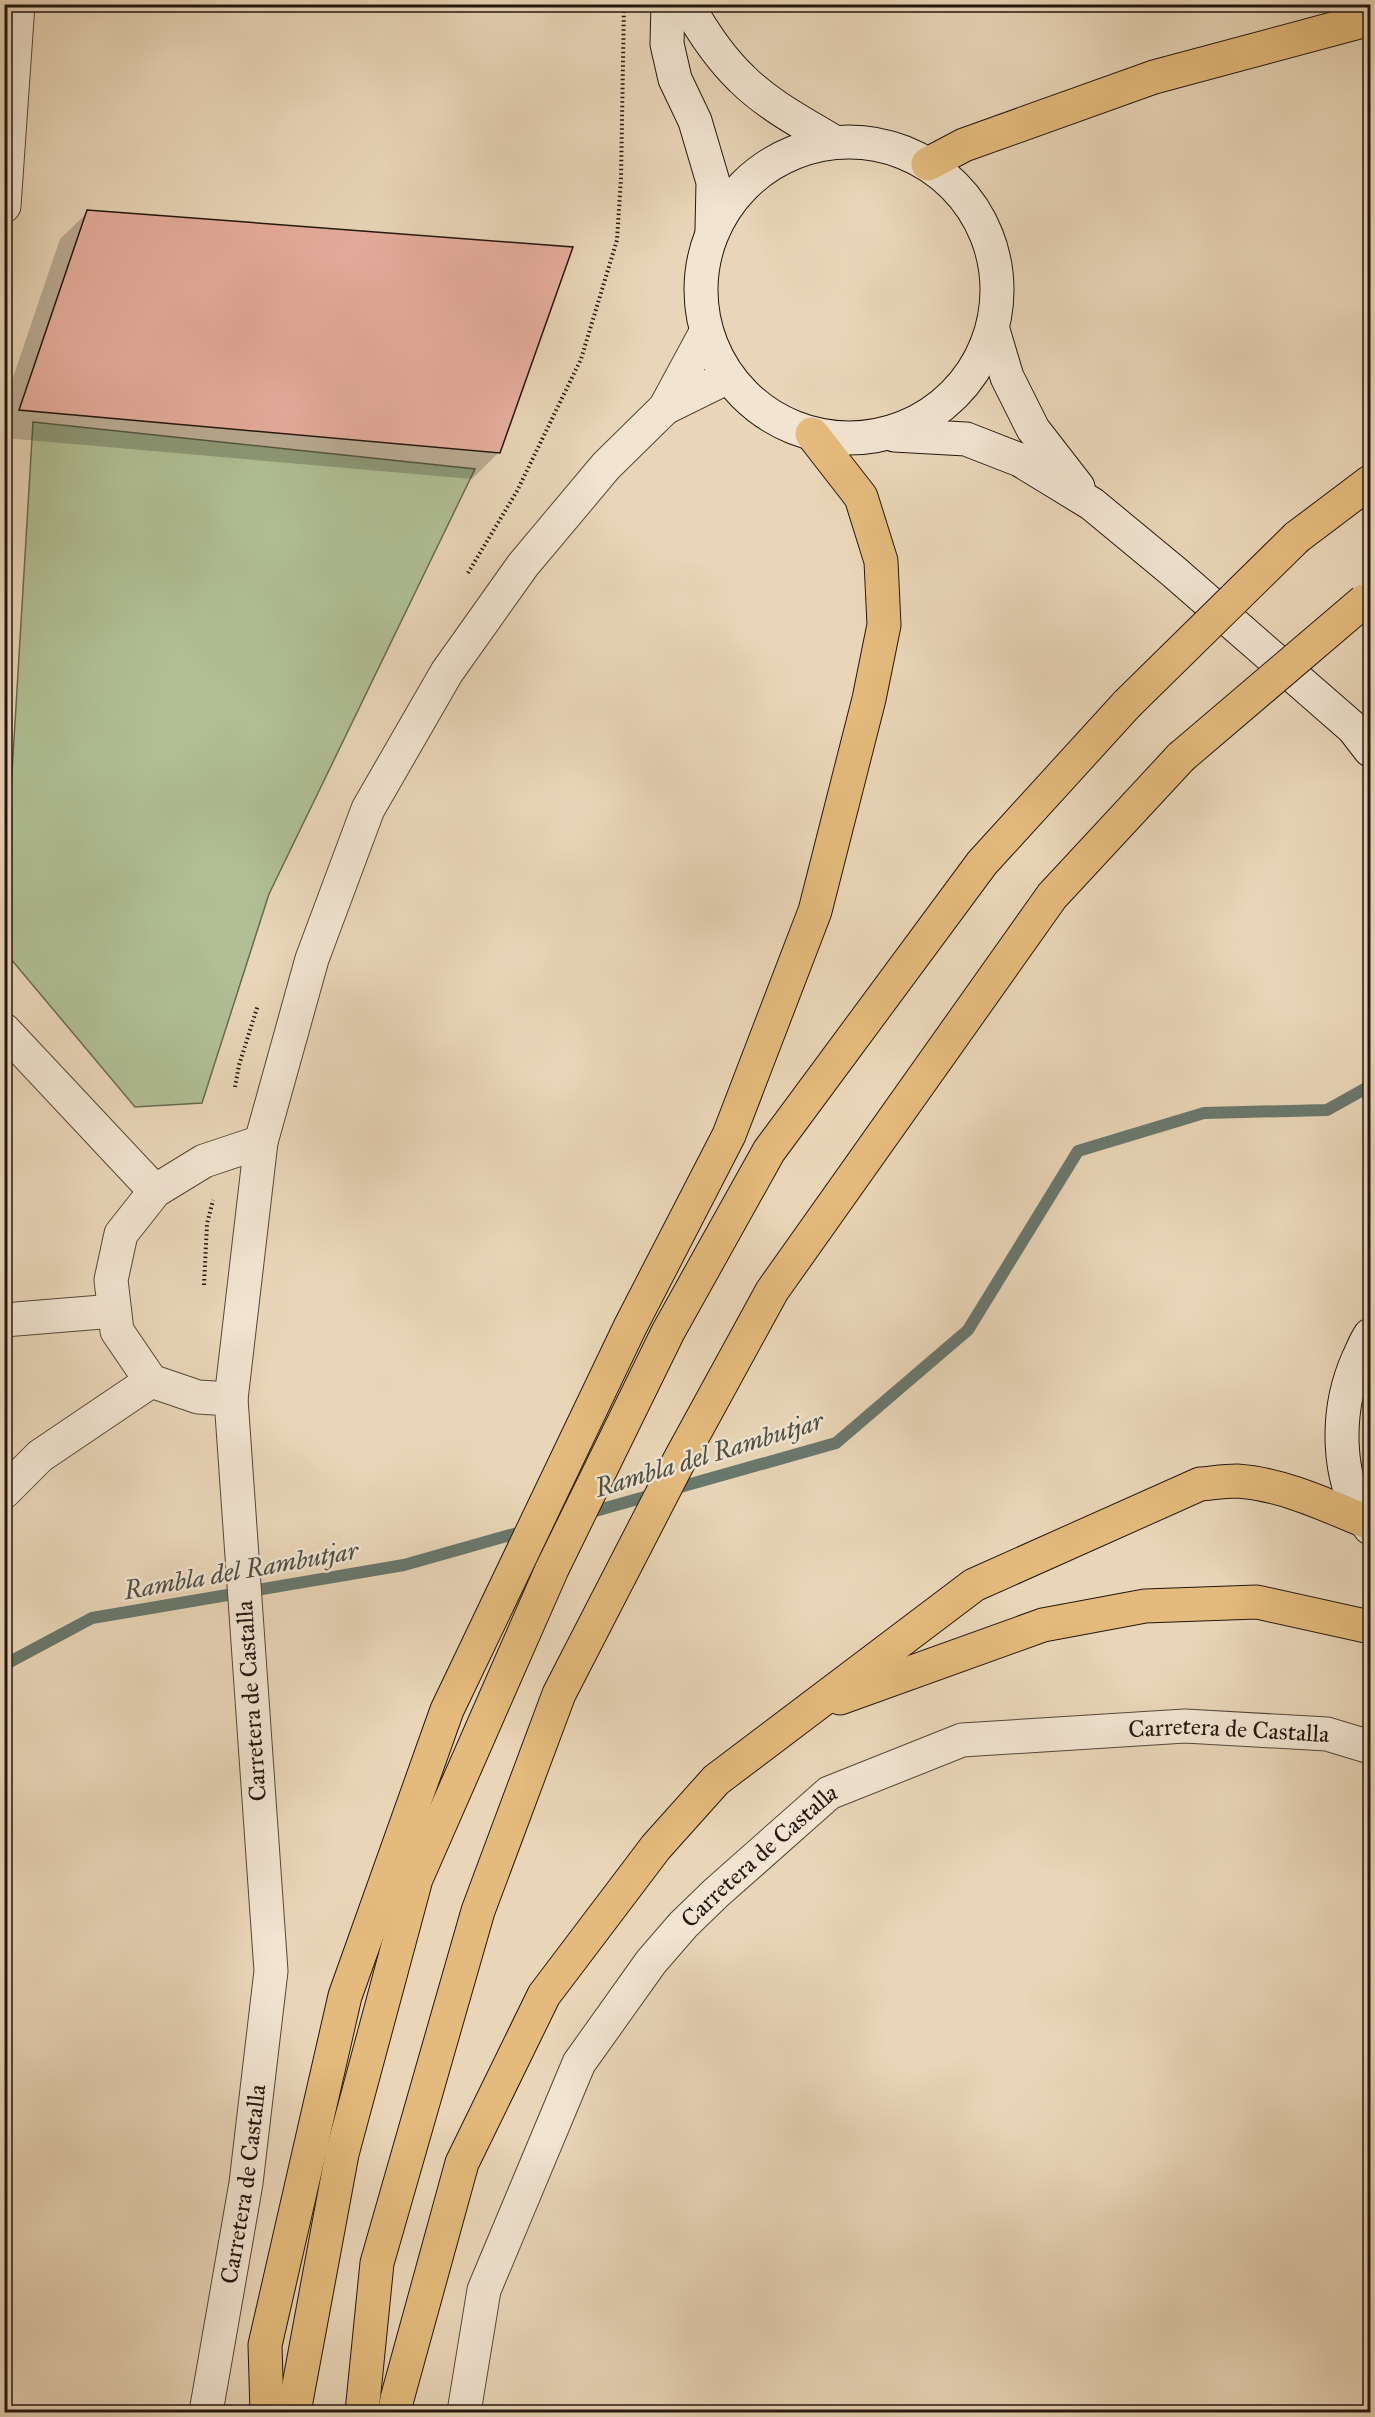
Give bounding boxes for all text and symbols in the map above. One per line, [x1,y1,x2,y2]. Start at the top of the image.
water label: Rambla del Rambutjar [590,1404,828,1504]
water label: Rambla del Rambutjar [120,1533,362,1607]
street label: Carretera de Castalla [229,1599,273,1802]
street label: Carretera de Castalla [1127,1711,1331,1749]
street label: Carretera de Castalla [674,1776,842,1934]
street label: Carretera de Castalla [214,2082,273,2286]

